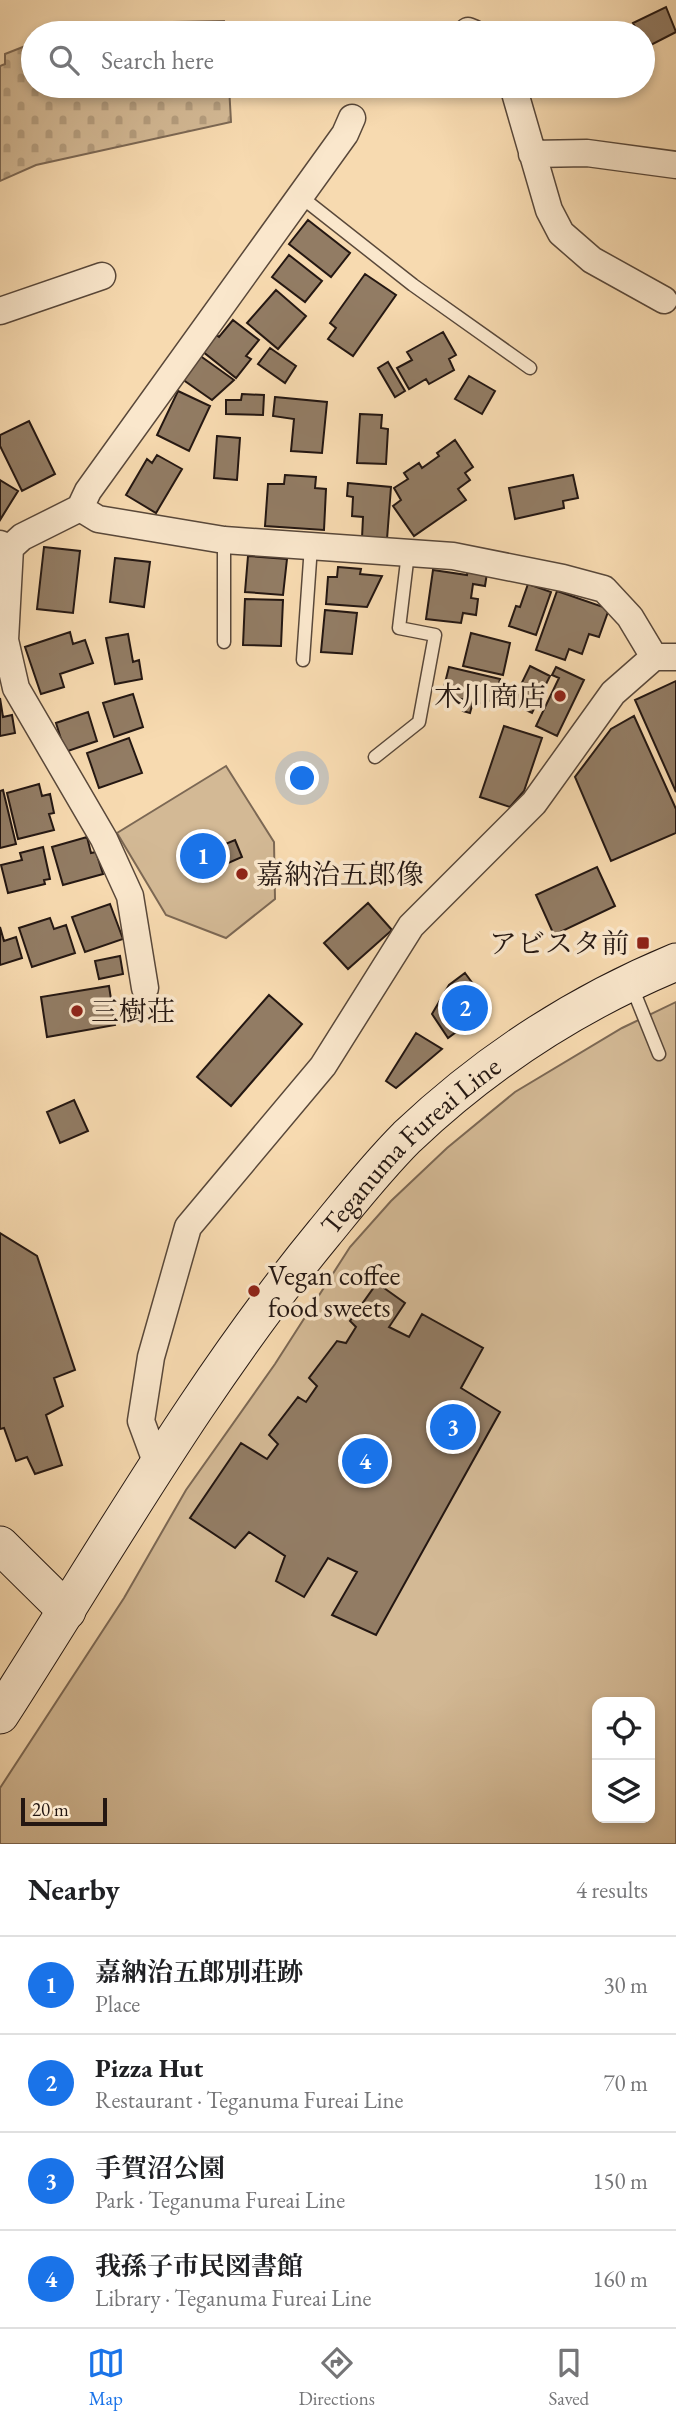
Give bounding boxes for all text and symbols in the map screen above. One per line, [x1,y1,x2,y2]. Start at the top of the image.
search box [21,21,655,98]
icon: search [45,41,83,79]
text: Search here [101,43,214,77]
place label: 木川商店 [434,678,546,714]
marker: 木川商店 [552,688,568,704]
your location [285,761,319,795]
pin: 1 [180,830,226,882]
place label: 嘉納治五郎像 [256,856,424,892]
marker: 嘉納治五郎像 [234,866,250,882]
place label: アビスタ前 [489,925,629,961]
marker: アビスタ前 [635,935,651,951]
pin: 2 [442,982,488,1034]
place label: 三樹荘 [91,993,175,1029]
marker: 三樹荘 [69,1003,85,1019]
street label: Teganuma Fureai Line [312,1048,508,1241]
place label: Vegan coffee food sweets [268,1257,400,1325]
marker: Vegan coffee food sweets [246,1283,262,1299]
pin: 3 [430,1401,476,1453]
pin: 4 [342,1435,388,1487]
map controls [592,1697,655,1823]
button: locate [592,1697,655,1760]
button: layers [592,1760,655,1823]
scale bar [21,1795,107,1827]
text: 20 m [32,1797,69,1822]
text: Nearby [28,1870,120,1909]
text: 4 results [576,1875,648,1905]
text: 嘉納治五郎別荘跡 [95,1955,303,1989]
text: 1 [45,1970,57,2000]
text: 30 m [603,1970,648,2000]
text: Place [95,1989,140,2019]
text: Pizza Hut [95,2051,203,2085]
text: 2 [45,2068,57,2098]
text: 70 m [603,2068,648,2098]
text: Restaurant · Teganuma Fureai Line [95,2085,404,2115]
text: 手賀沼公園 [95,2151,225,2185]
text: 3 [45,2166,57,2196]
text: 150 m [592,2166,648,2196]
text: Park · Teganuma Fureai Line [95,2185,345,2215]
text: 我孫子市民図書館 [95,2249,303,2283]
text: 4 [45,2264,57,2294]
text: 160 m [592,2264,648,2294]
text: Library · Teganuma Fureai Line [95,2283,372,2313]
tab: Map [87,2344,125,2411]
tab: Directions [298,2344,375,2411]
tab: Saved [548,2344,589,2411]

